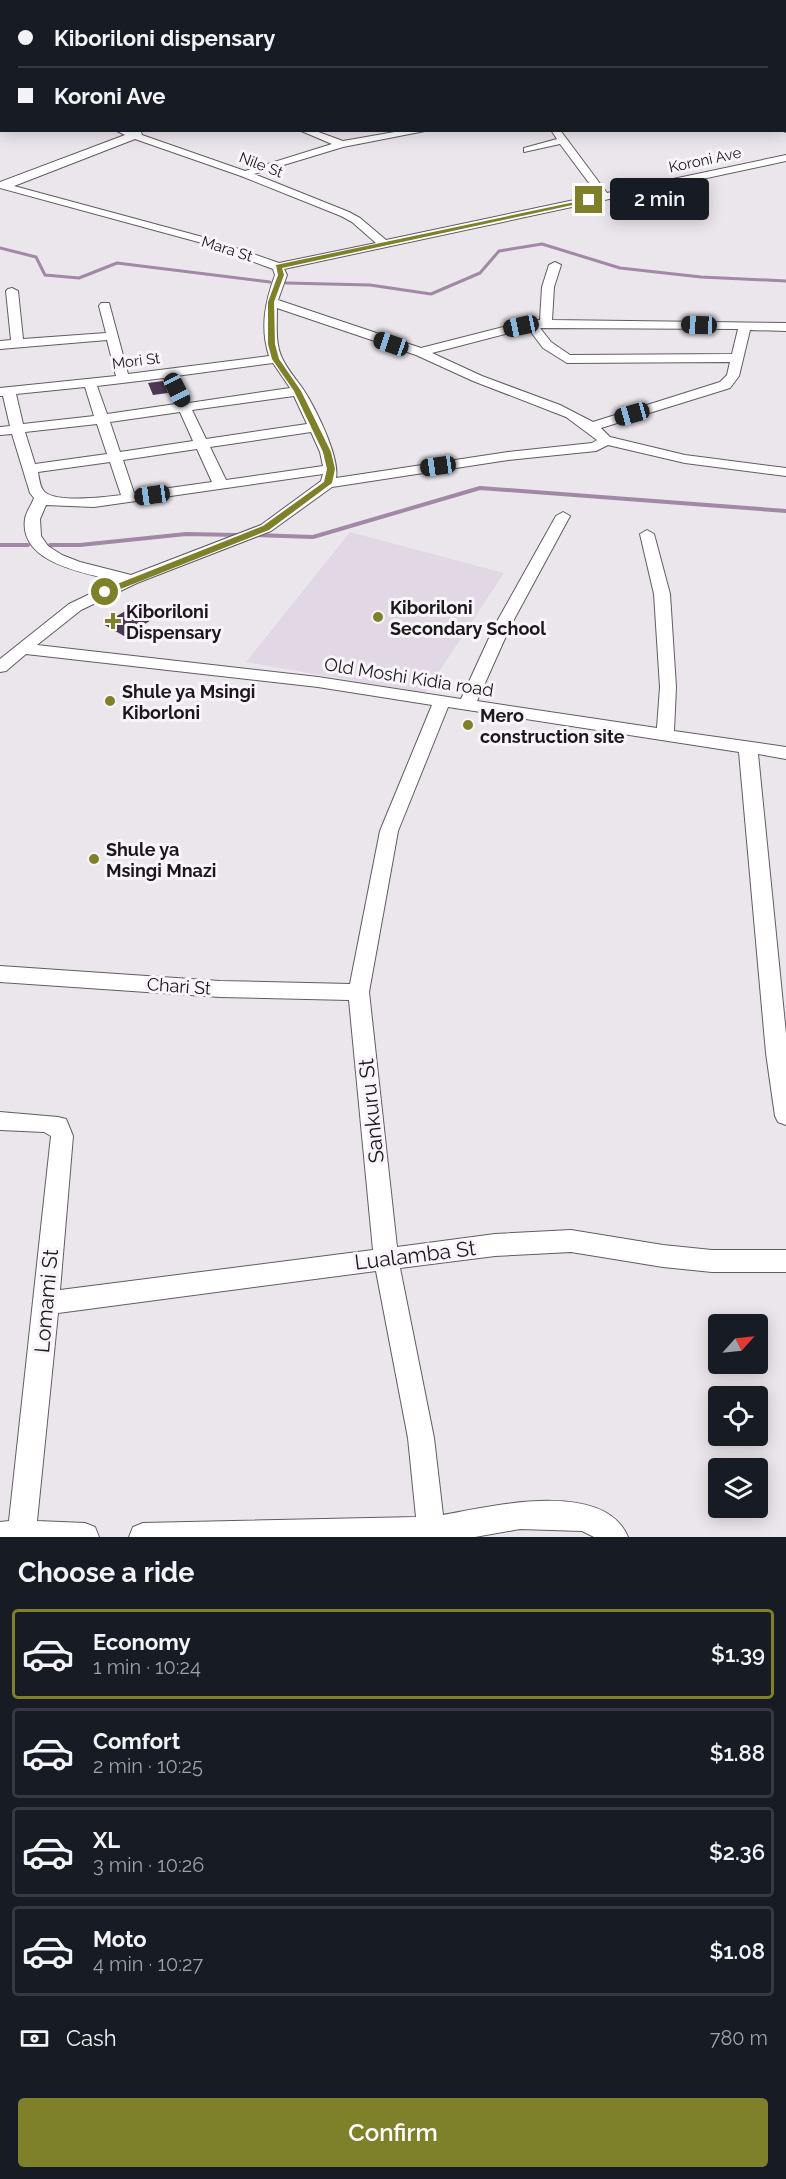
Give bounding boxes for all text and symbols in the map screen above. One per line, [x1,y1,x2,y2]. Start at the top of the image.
text: Kiboriloni dispensary [54,25,275,51]
text: Koroni Ave [54,83,165,109]
street label: Koroni Ave [667,144,743,176]
street label: Nile St [237,148,285,182]
callout: 2 min [610,179,709,221]
route end [575,186,602,213]
text: 2 min [634,187,685,211]
street label: Mara St [199,232,255,266]
car [502,313,540,339]
car [681,315,717,335]
car [371,330,411,358]
street label: Mori St [111,349,161,373]
car [161,370,193,410]
car [612,400,652,428]
car [419,455,457,477]
car [133,484,171,506]
route start [91,578,118,605]
place label: Kiboriloni Secondary School [390,597,546,639]
place label: Kiboriloni Dispensary [126,601,222,643]
marker: Kiboriloni Secondary School [371,610,385,624]
marker: Kiboriloni Dispensary [104,612,122,630]
street label: Old Moshi Kidia road [323,653,495,701]
place label: Shule ya Msingi Kiborloni [122,681,255,723]
marker: Shule ya Msingi Kiborloni [103,694,117,708]
place label: Mero construction site [480,705,625,747]
marker: Mero construction site [461,718,475,732]
place label: Shule ya Msingi Mnazi [106,839,216,881]
marker: Shule ya Msingi Mnazi [87,852,101,866]
street label: Chari St [146,973,212,999]
street label: Sankuru St [353,1058,389,1164]
street label: Lualamba St [353,1235,477,1275]
street label: Lomami St [29,1248,63,1354]
north arrow [708,1314,768,1374]
map controls [708,1314,768,1518]
button: locate [708,1386,768,1446]
button: layers [708,1458,768,1518]
text: Choose a ride [18,1557,194,1588]
icon: car [21,1627,75,1681]
text: Economy [93,1629,191,1655]
text: $1.39 [711,1641,765,1667]
text: 1 min · 10:24 [93,1655,201,1679]
icon: car [21,1726,75,1780]
text: Comfort [93,1728,180,1754]
text: $1.88 [710,1740,765,1766]
text: 2 min · 10:25 [93,1754,203,1778]
icon: car [21,1825,75,1879]
text: XL [93,1827,120,1853]
text: $2.36 [709,1839,765,1865]
text: 3 min · 10:26 [93,1853,204,1877]
icon: car [21,1924,75,1978]
text: Moto [93,1926,147,1952]
text: $1.08 [709,1938,765,1964]
text: 4 min · 10:27 [93,1952,203,1976]
icon: cash [18,2022,51,2055]
text: Cash [66,2025,117,2051]
text: 780 m [710,2026,768,2050]
button: Confirm [18,2098,768,2167]

